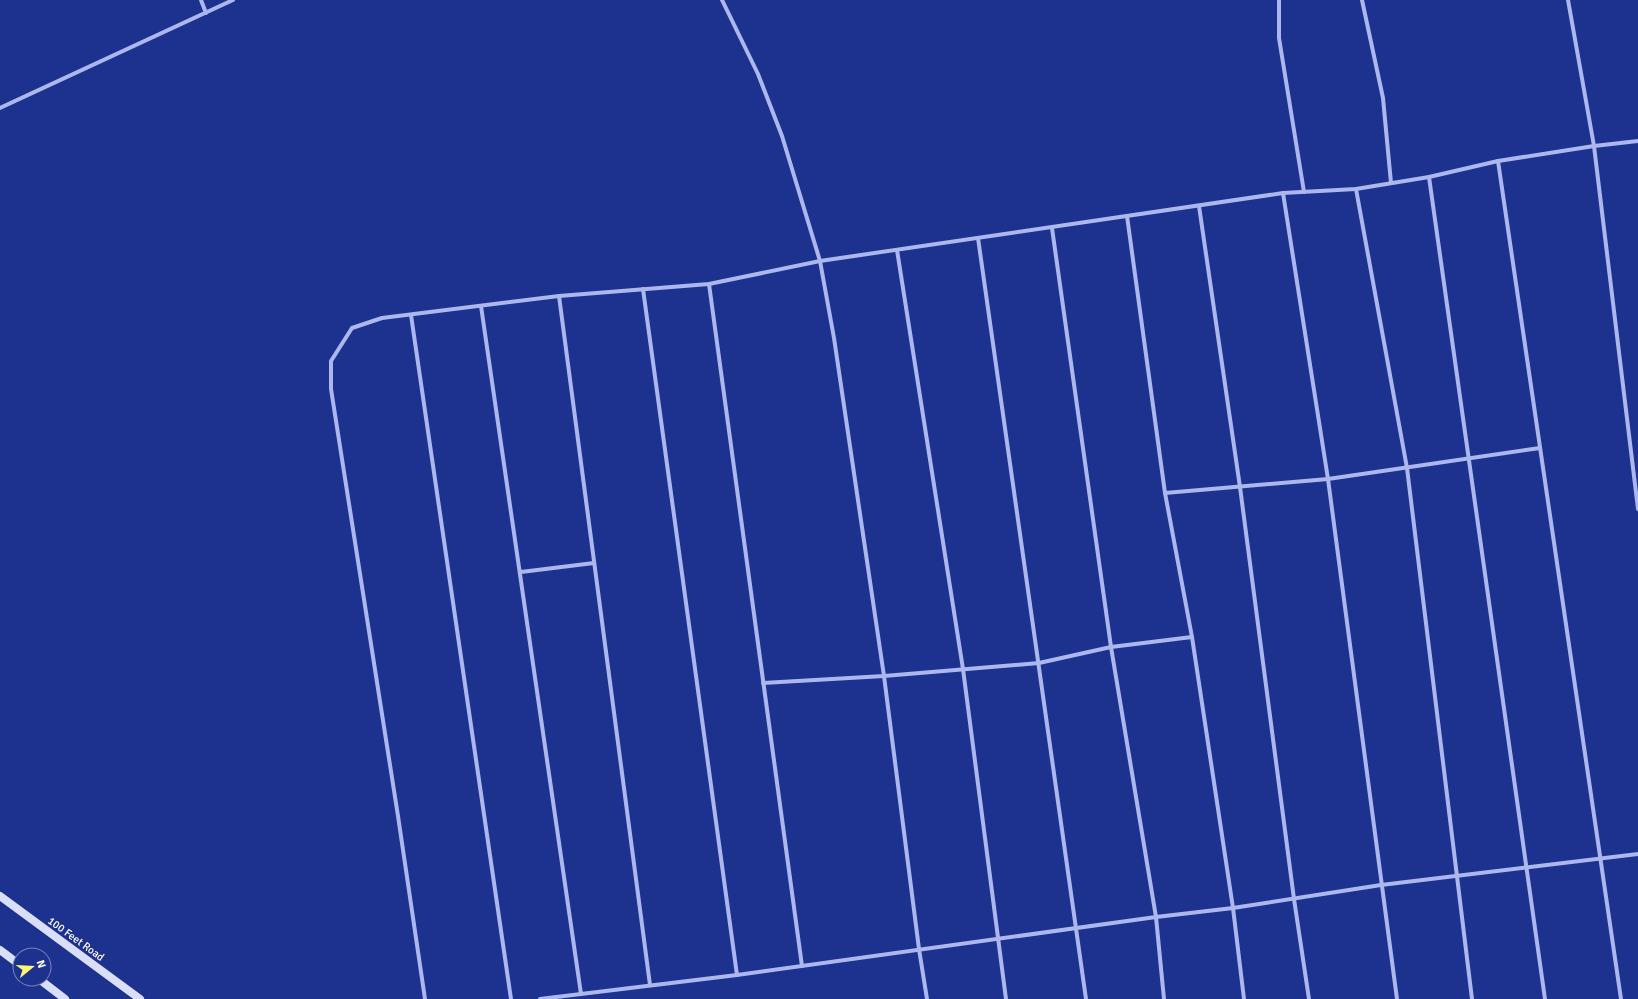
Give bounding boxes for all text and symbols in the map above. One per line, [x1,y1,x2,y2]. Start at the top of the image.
street label: 100 Feet Road [45,914,107,964]
north arrow [12,947,52,987]
text: N [34,958,48,970]

